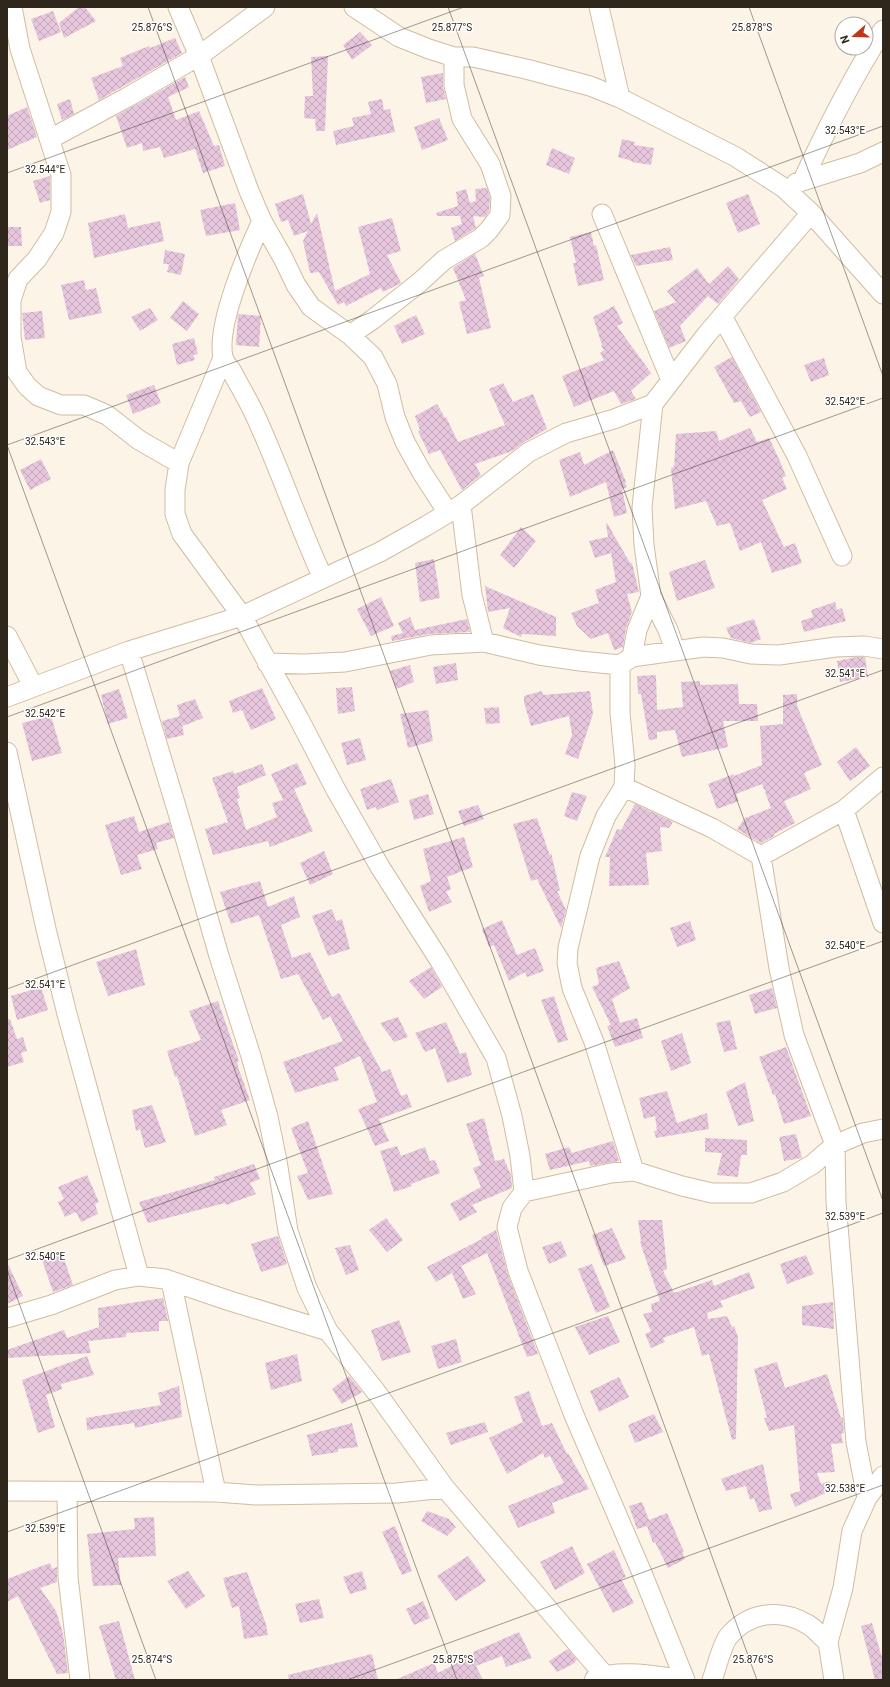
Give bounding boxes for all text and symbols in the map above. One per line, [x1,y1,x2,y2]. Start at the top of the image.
north arrow [834,16,874,56]
text: 25.876°S [132,22,172,33]
text: 25.877°S [432,22,472,33]
text: 25.878°S [732,22,772,33]
text: N [838,33,853,45]
text: 32.543°E [825,125,865,136]
text: 32.544°E [25,164,65,175]
text: 32.542°E [825,396,865,407]
text: 32.543°E [25,436,65,447]
text: 32.541°E [825,668,865,679]
text: 32.542°E [25,708,65,719]
text: 32.540°E [825,940,865,951]
text: 32.541°E [25,979,65,990]
text: 32.539°E [825,1211,865,1222]
text: 32.540°E [25,1251,65,1262]
text: 32.538°E [825,1483,865,1494]
text: 32.539°E [25,1523,65,1534]
text: 25.874°S [132,1654,172,1665]
text: 25.875°S [433,1654,473,1665]
text: 25.876°S [733,1654,773,1665]

